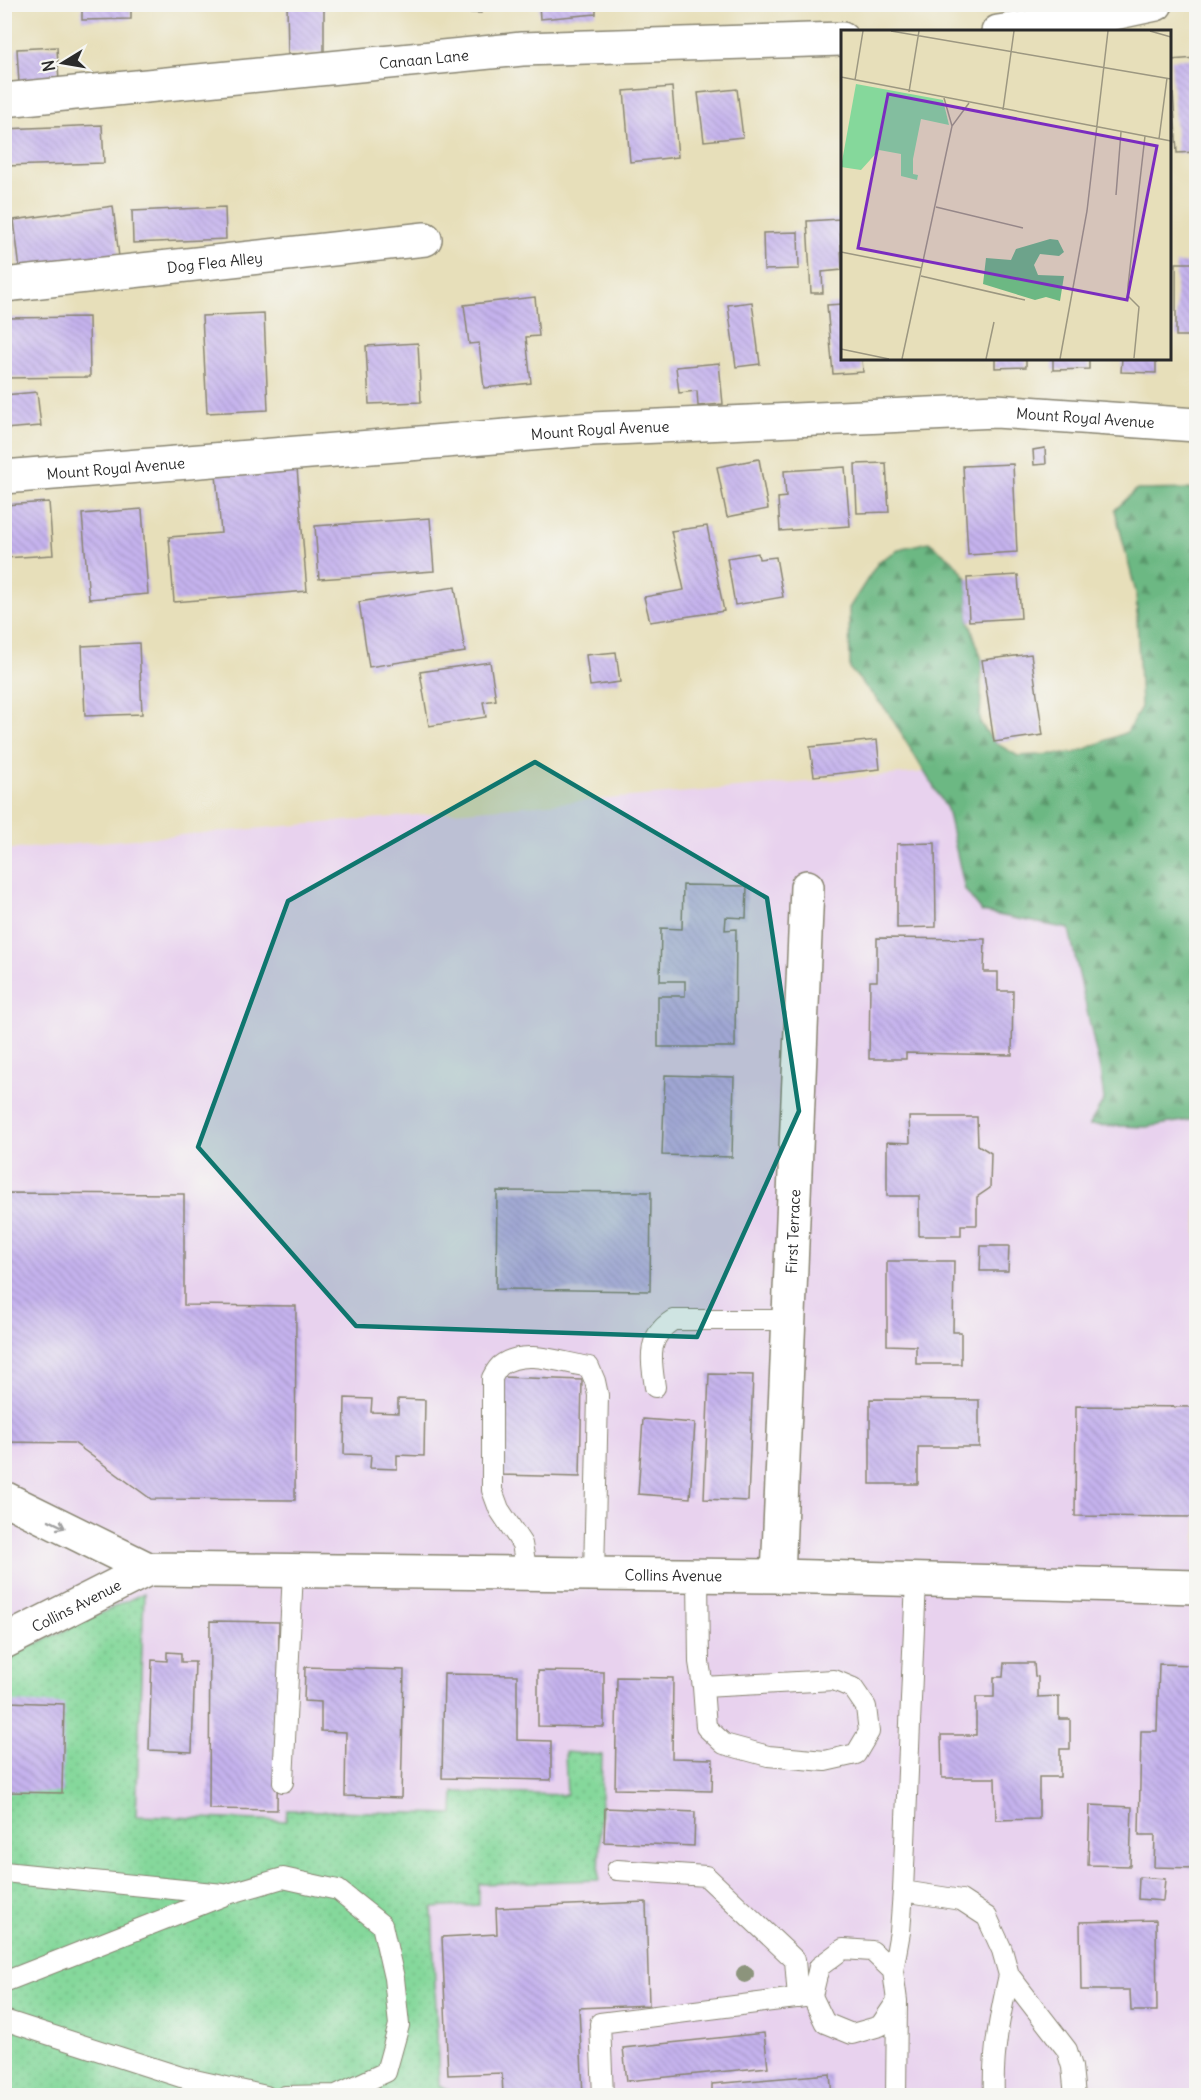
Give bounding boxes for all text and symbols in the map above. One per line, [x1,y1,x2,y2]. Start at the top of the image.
inset map [841,30,1171,360]
north arrow [33,33,93,93]
street label: Canaan Lane [378,45,470,73]
text: N [37,59,59,73]
street label: Dog Flea Alley [166,247,264,277]
street label: Mount Royal Avenue [1016,403,1155,432]
street label: Mount Royal Avenue [530,416,670,443]
street label: Mount Royal Avenue [46,453,186,483]
street label: First Terrace [781,1189,804,1274]
one-way arrow [48,1518,66,1530]
street label: Collins Avenue [624,1565,722,1585]
street label: Collins Avenue [28,1575,124,1636]

